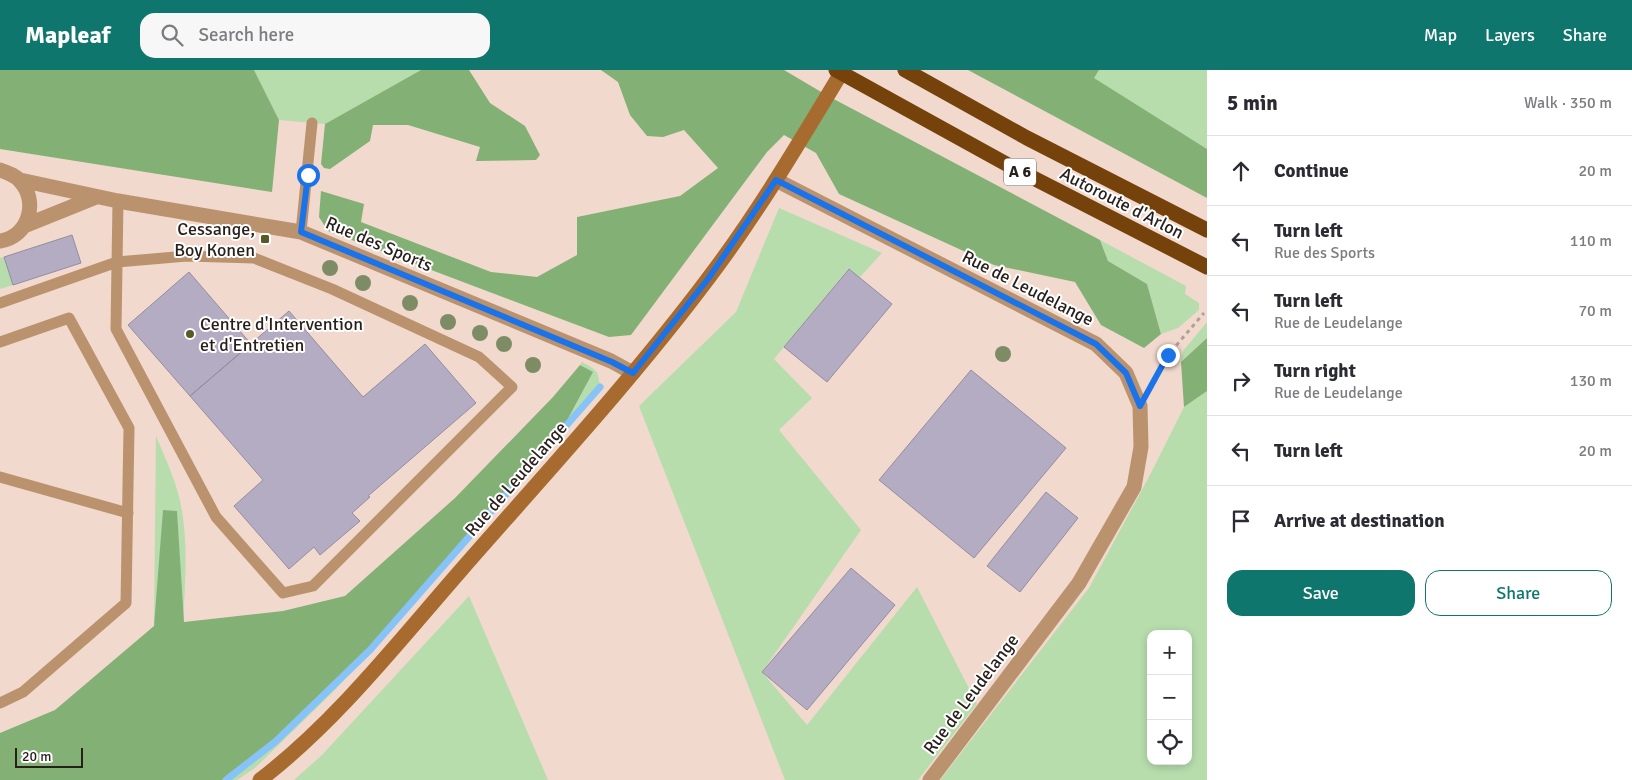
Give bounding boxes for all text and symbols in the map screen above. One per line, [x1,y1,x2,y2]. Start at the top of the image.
search box [140,13,490,58]
text: Mapleaf [25,20,110,50]
icon: search [158,21,186,49]
text: Search here [198,23,294,47]
text: Map [1424,24,1457,46]
text: Layers [1485,24,1535,46]
text: Share [1563,24,1607,46]
text: 5 min [1227,90,1278,116]
text: Walk · 350 m [1524,93,1612,113]
icon: ahead [1227,157,1255,185]
road number: A 6 [1004,158,1036,185]
text: Continue [1274,159,1349,183]
text: 20 m [1578,161,1612,181]
street label: Autoroute d'Arlon [1056,162,1188,244]
route start [297,164,320,187]
street label: Rue des Sports [322,212,436,276]
place label: Cessange, Boy Konen [174,218,255,261]
text: Turn left [1274,219,1343,243]
icon: left [1227,227,1255,255]
text: 110 m [1570,231,1612,251]
marker: Cessange, Boy Konen [259,233,271,245]
text: Rue des Sports [1274,243,1375,263]
street label: Rue de Leudelange [958,245,1098,331]
text: Turn left [1274,289,1343,313]
icon: left [1227,297,1255,325]
text: 70 m [1578,301,1612,321]
place label: Centre d'Intervention et d'Entretien [200,313,363,356]
text: Rue de Leudelange [1274,313,1403,333]
marker: Centre d'Intervention et d'Entretien [184,328,196,340]
route end [1157,344,1180,367]
text: Turn right [1274,359,1356,383]
icon: right [1227,367,1255,395]
text: 130 m [1570,371,1612,391]
text: Rue de Leudelange [1274,383,1403,403]
street label: Rue de Leudelange [460,417,572,541]
icon: left [1227,437,1255,465]
text: Turn left [1274,439,1343,463]
text: 20 m [1578,441,1612,461]
icon: arrive [1227,507,1255,535]
text: Arrive at destination [1274,509,1445,533]
button: Save [1227,570,1415,616]
button: Share [1425,570,1612,616]
street label: Rue de Leudelange [919,630,1023,758]
map controls [1147,630,1192,765]
button: + [1147,630,1192,675]
button: − [1147,675,1192,720]
button: locate [1147,720,1192,765]
scale bar [15,745,82,768]
text: 20 m [22,748,51,765]

